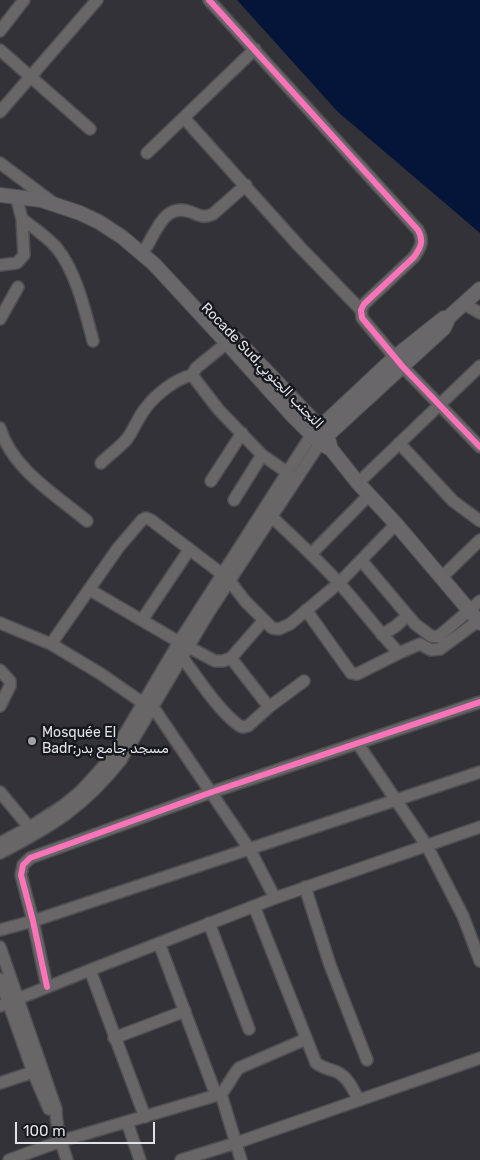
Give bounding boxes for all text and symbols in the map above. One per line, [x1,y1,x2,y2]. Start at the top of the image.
street label: Rocade Sud,التجنب الجنوبي [197,300,327,432]
place label: Mosquée El Badr;مسجد جامع بدر [42,725,169,758]
marker: Mosquée El Badr;مسجد جامع بدر [26,735,38,747]
scale bar [18,1112,158,1144]
text: 100 m [23,1122,65,1140]

